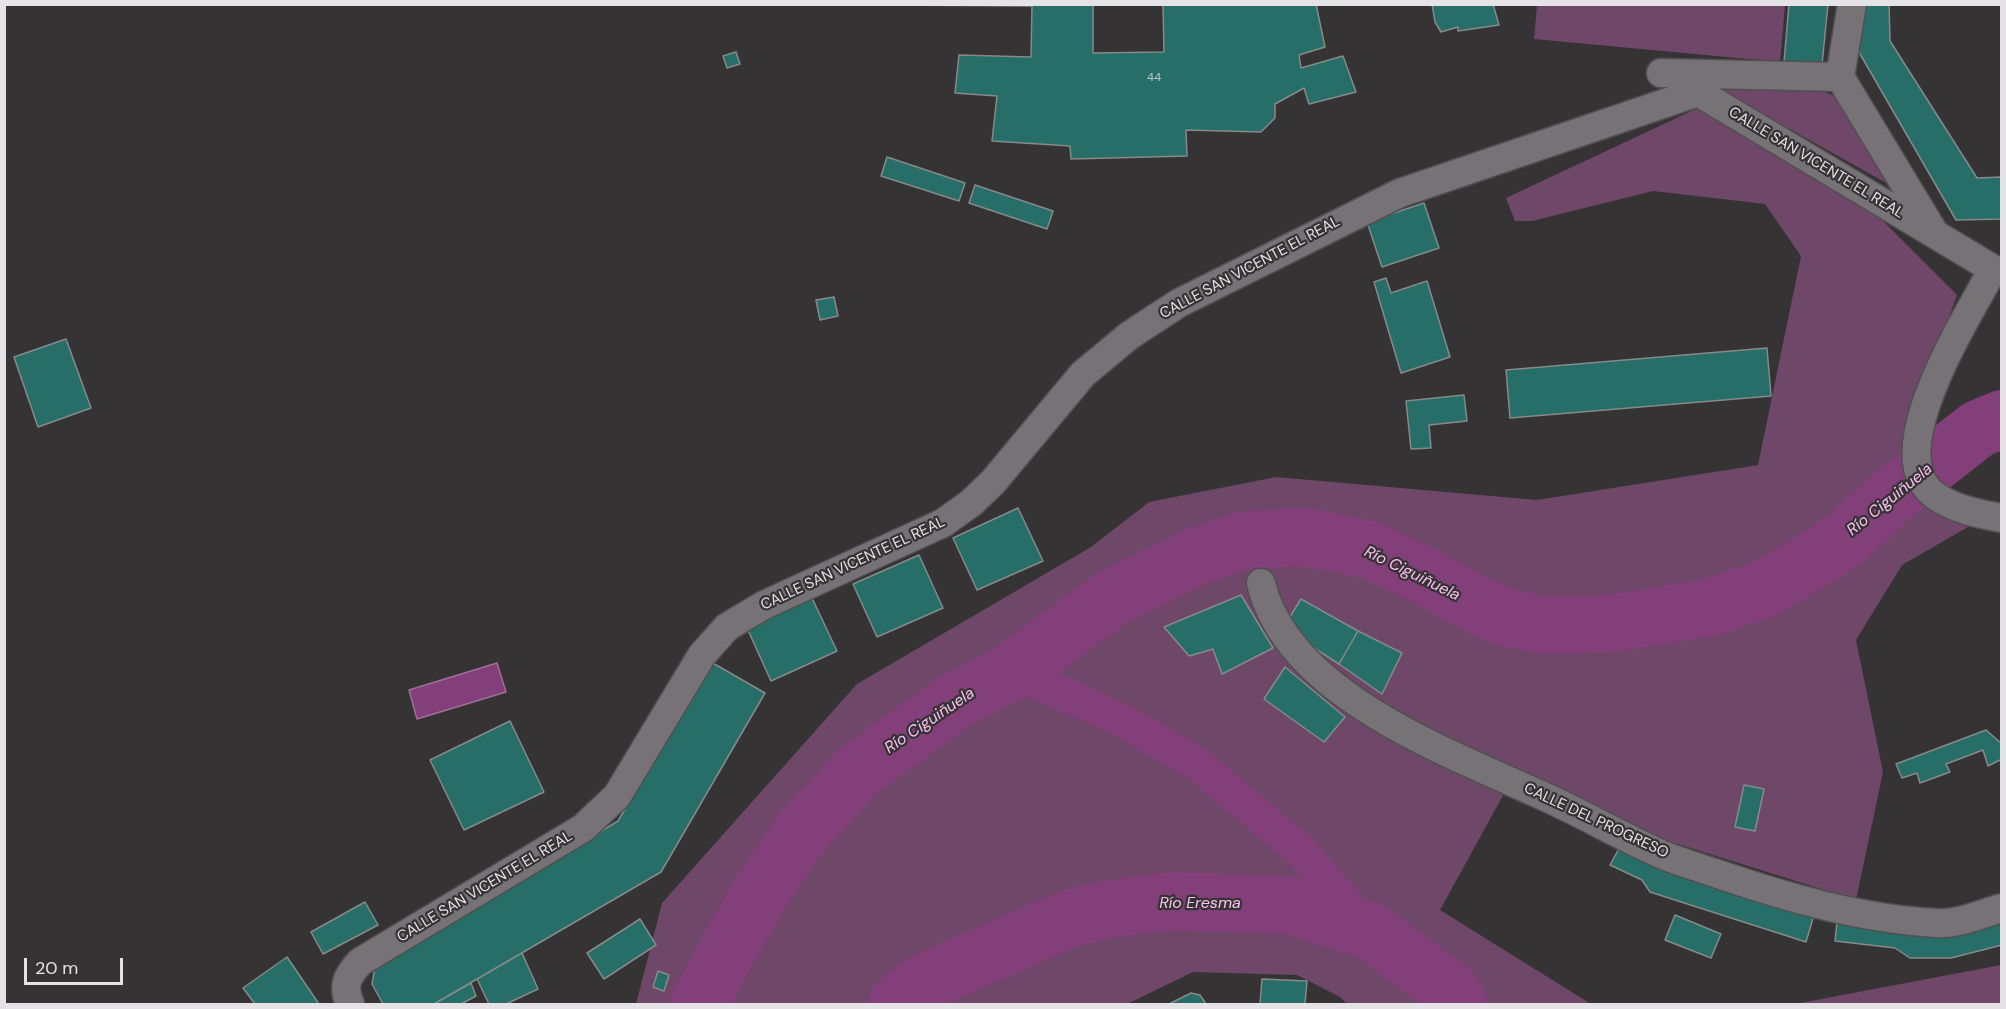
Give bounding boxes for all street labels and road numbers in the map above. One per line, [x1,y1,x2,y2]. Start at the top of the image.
street label: CALLE SAN VICENTE EL REAL [1725,103,1907,223]
street label: CALLE SAN VICENTE EL REAL [1157,213,1343,323]
street label: CALLE SAN VICENTE EL REAL [758,513,948,615]
street label: CALLE DEL PROGRESO [1521,780,1671,862]
street label: CALLE SAN VICENTE EL REAL [394,827,576,947]

